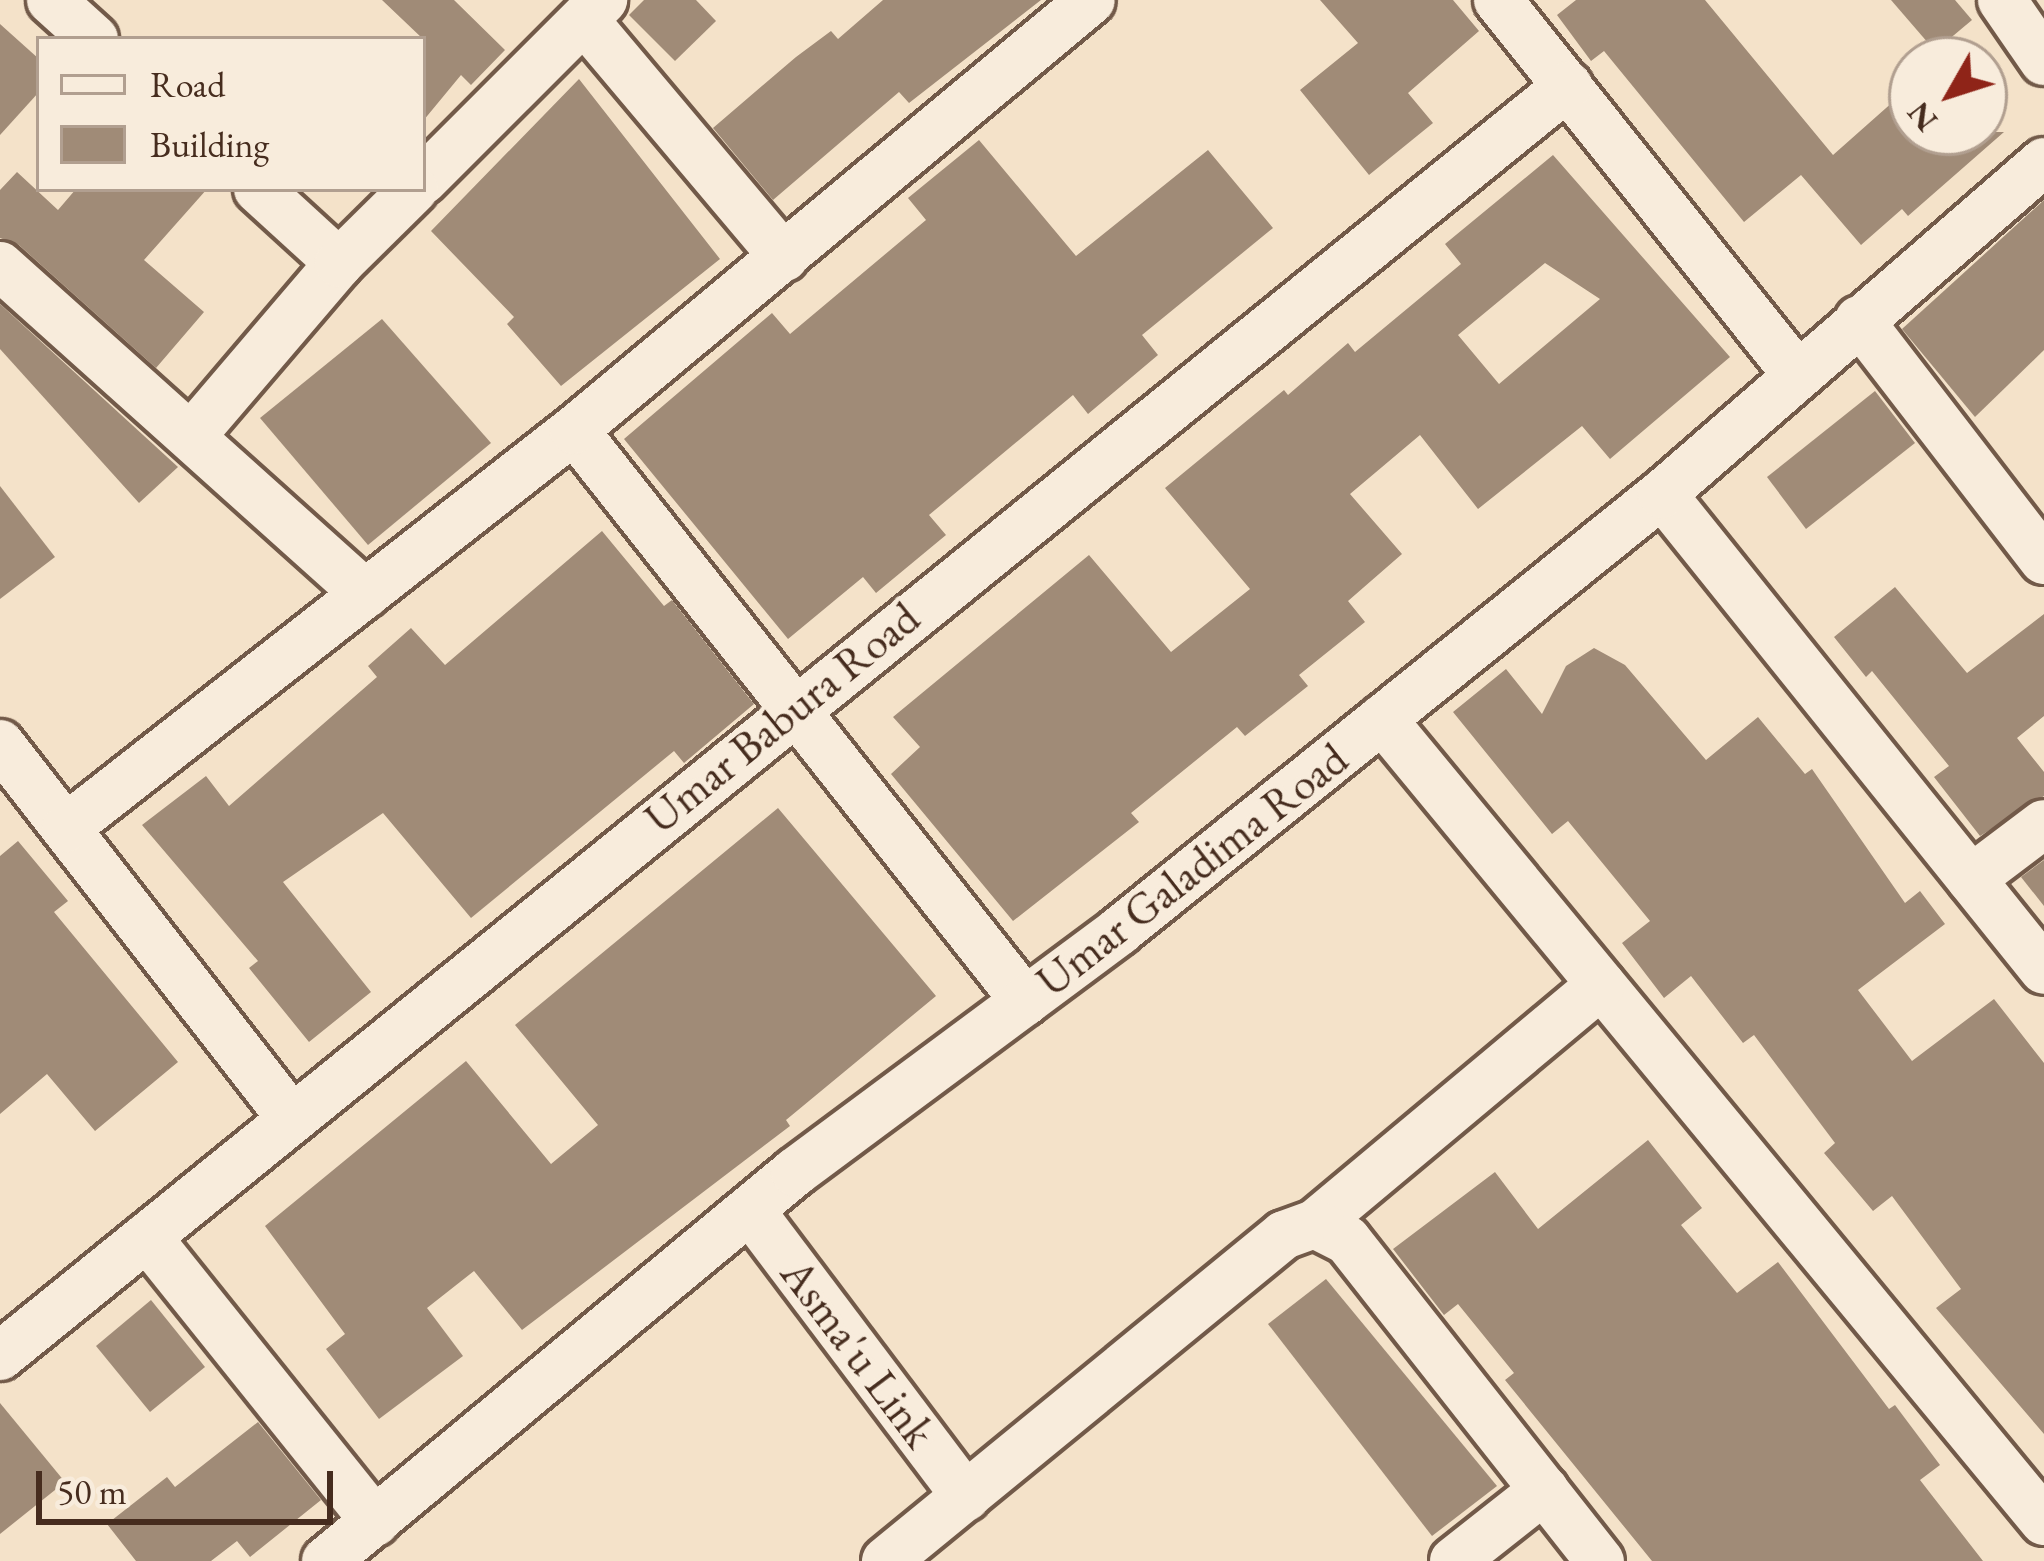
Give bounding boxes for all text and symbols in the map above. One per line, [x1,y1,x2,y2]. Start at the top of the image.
legend [36,36,426,192]
north arrow [1888,36,2008,156]
text: Road [150,61,225,108]
text: N [1897,93,1947,141]
text: Building [150,121,269,168]
street label: Umar Babura Road [634,591,930,845]
street label: Umar Galadima Road [1026,732,1358,1008]
street label: Asma'u Link [769,1248,947,1458]
scale bar [42,1447,339,1521]
text: 50 m [57,1468,127,1515]

